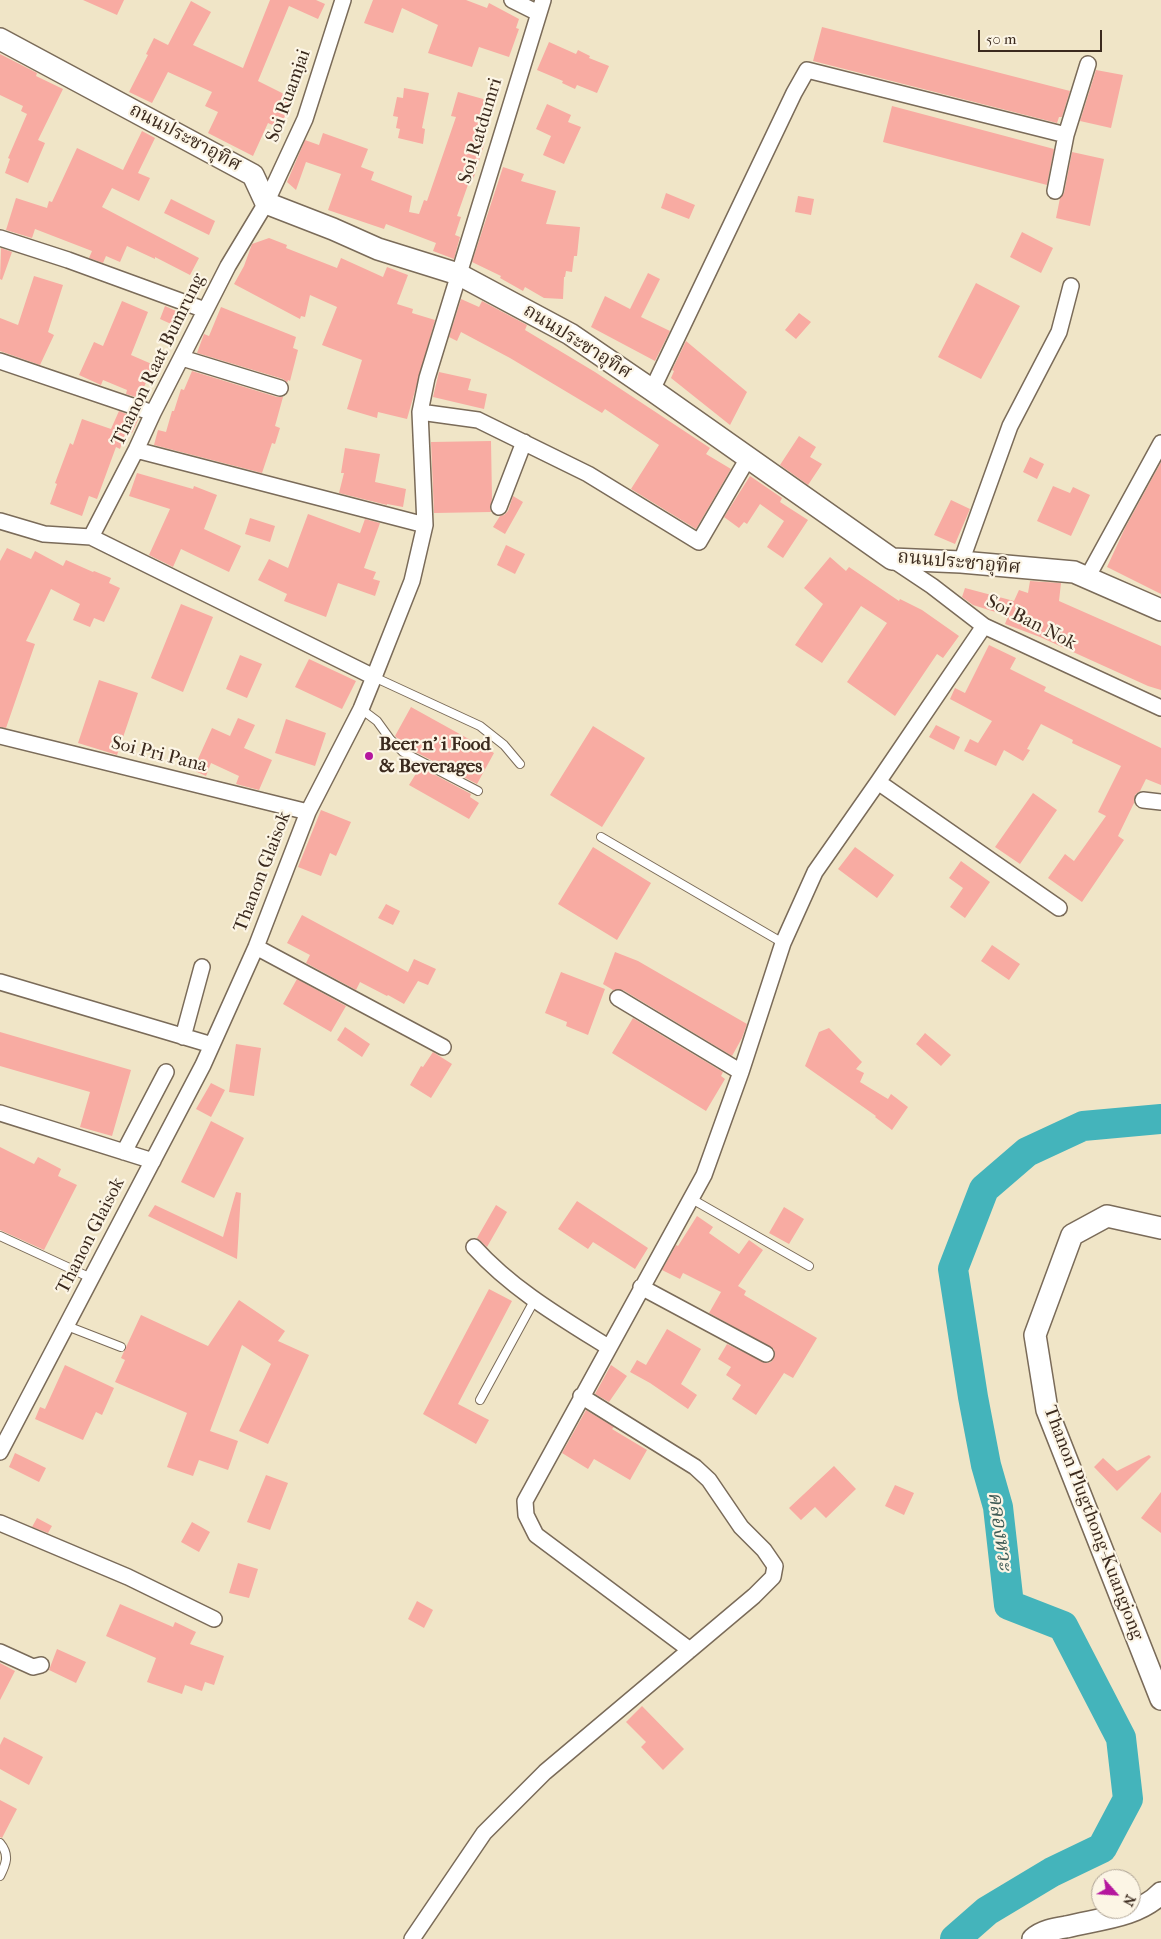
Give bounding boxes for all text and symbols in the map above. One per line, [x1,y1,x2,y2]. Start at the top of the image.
scale bar [981,20,1105,52]
text: 50 m [986,30,1016,48]
street label: Soi Ruamjai [262,47,316,145]
street label: Soi Ratdumri [454,75,508,187]
street label: ถนนประชาอุทิศ [125,99,245,177]
street label: Thanon Raat Bumrung [107,270,211,450]
street label: ถนนประชาอุทิศ [519,300,635,384]
street label: ถนนประชาอุทิศ [897,546,1021,580]
street label: Soi Ban Nok [982,590,1080,656]
street label: Soi Pri Pana [109,732,209,778]
place label: Beer n' i Food & Beverages [379,734,491,778]
marker: Beer n' i Food & Beverages [363,750,375,762]
street label: Thanon Glaisok [229,808,297,936]
street label: Thanon Glaisok [52,1174,130,1298]
street label: Thanon Plugthong-Kuangjong [1038,1403,1148,1643]
water label: คลองหวะ [982,1490,1016,1572]
north arrow [1091,1869,1141,1919]
text: N [1119,1892,1139,1909]

